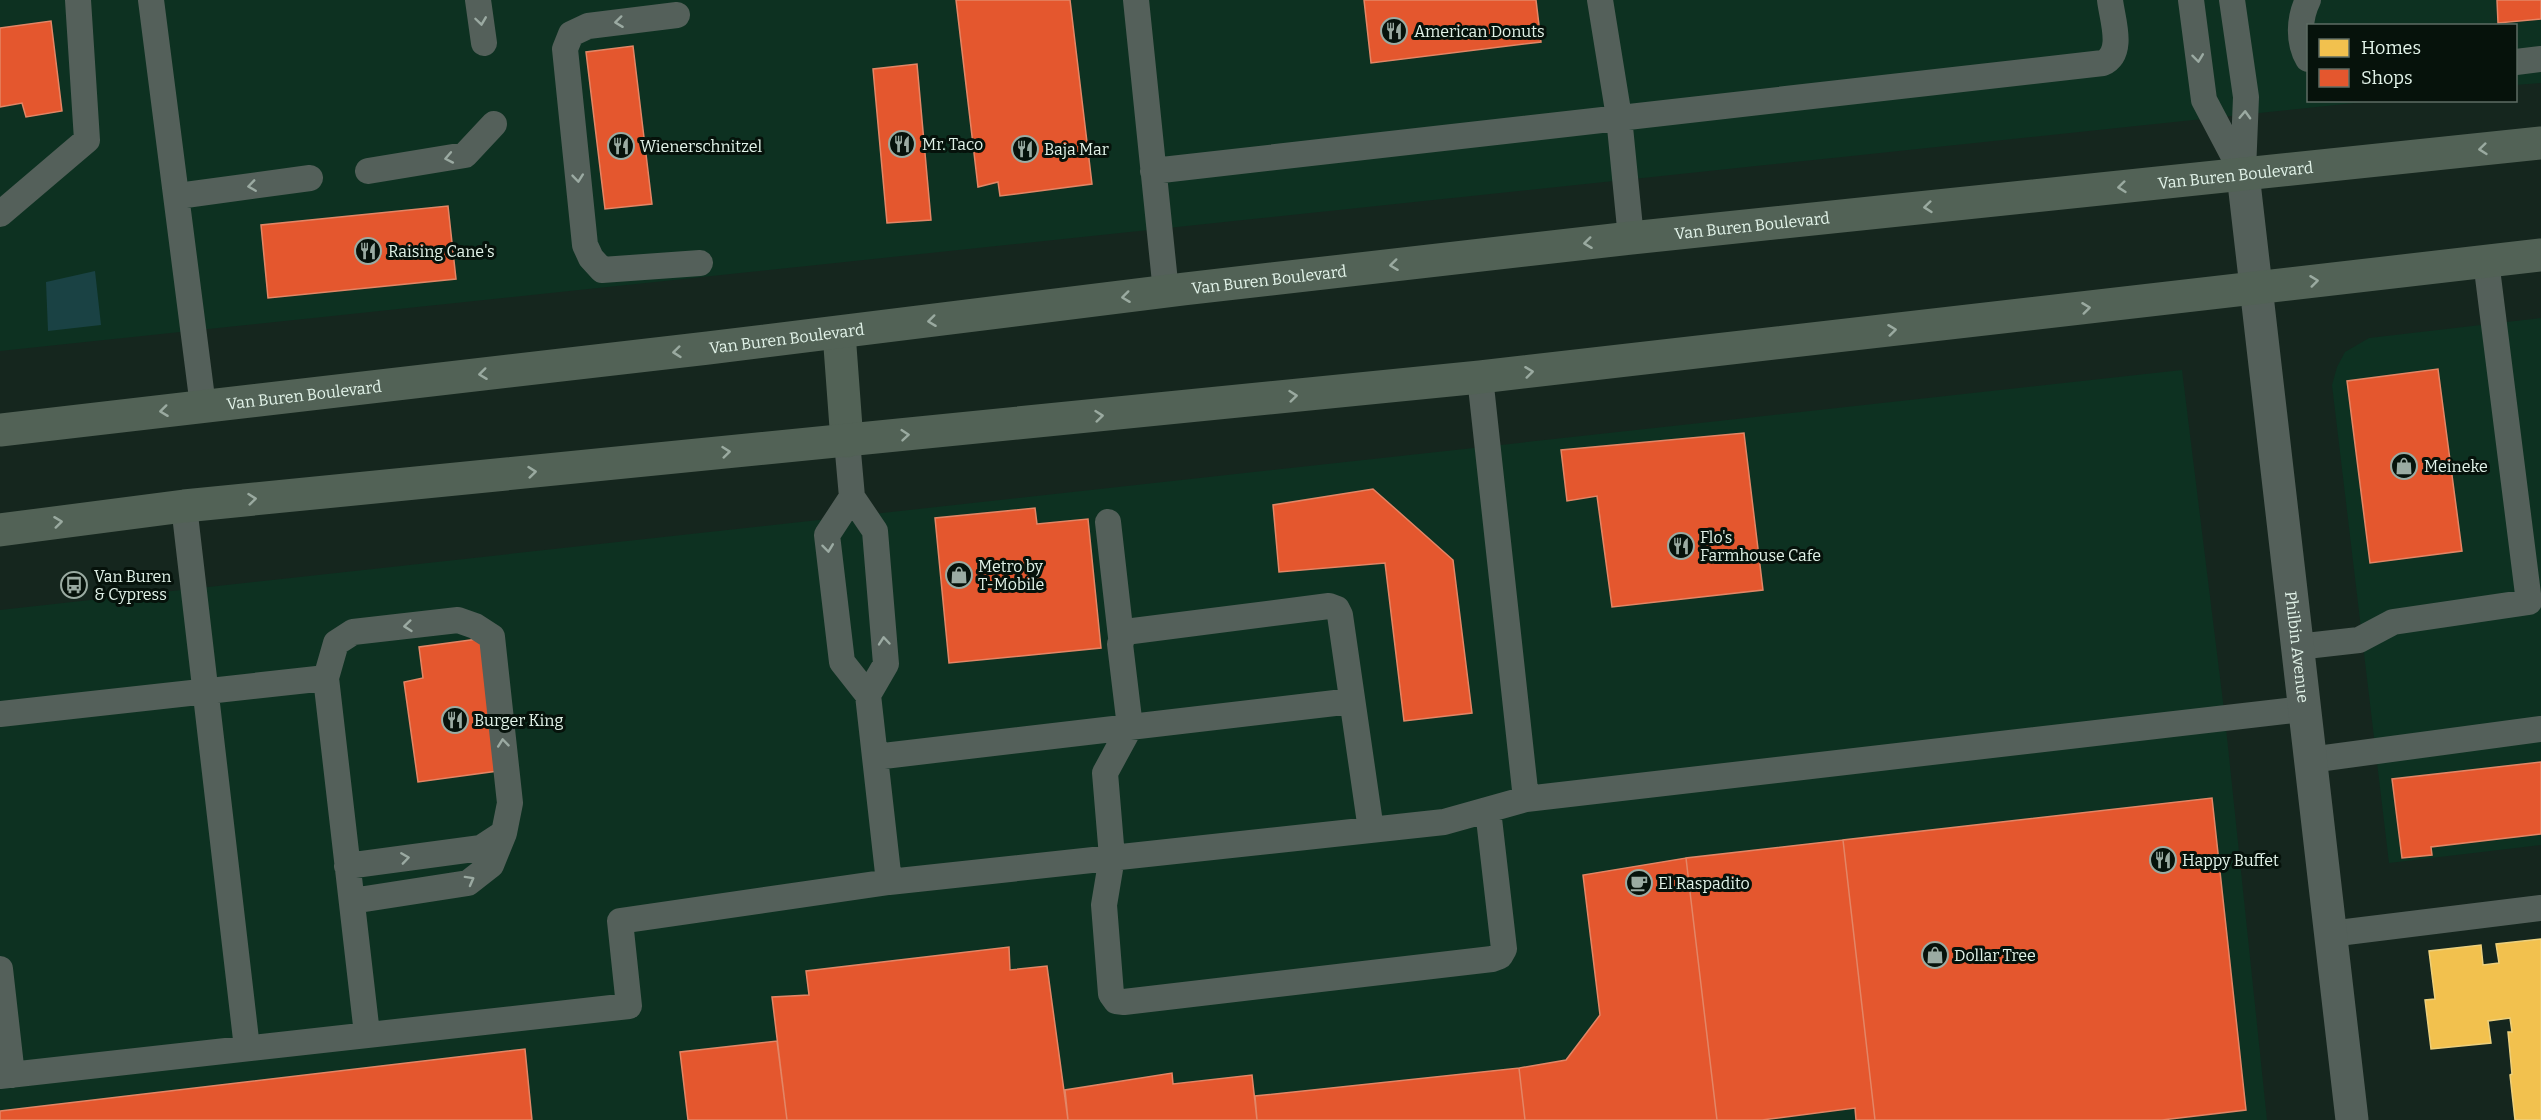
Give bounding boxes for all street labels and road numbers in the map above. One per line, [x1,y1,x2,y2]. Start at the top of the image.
street label: Van Buren Boulevard [2157,158,2315,193]
street label: Van Buren Boulevard [1674,208,1831,243]
street label: Van Buren Boulevard [1191,261,1348,298]
street label: Van Buren Boulevard [708,320,866,358]
street label: Van Buren Boulevard [225,377,383,414]
street label: Philbin Avenue [2281,590,2313,704]

